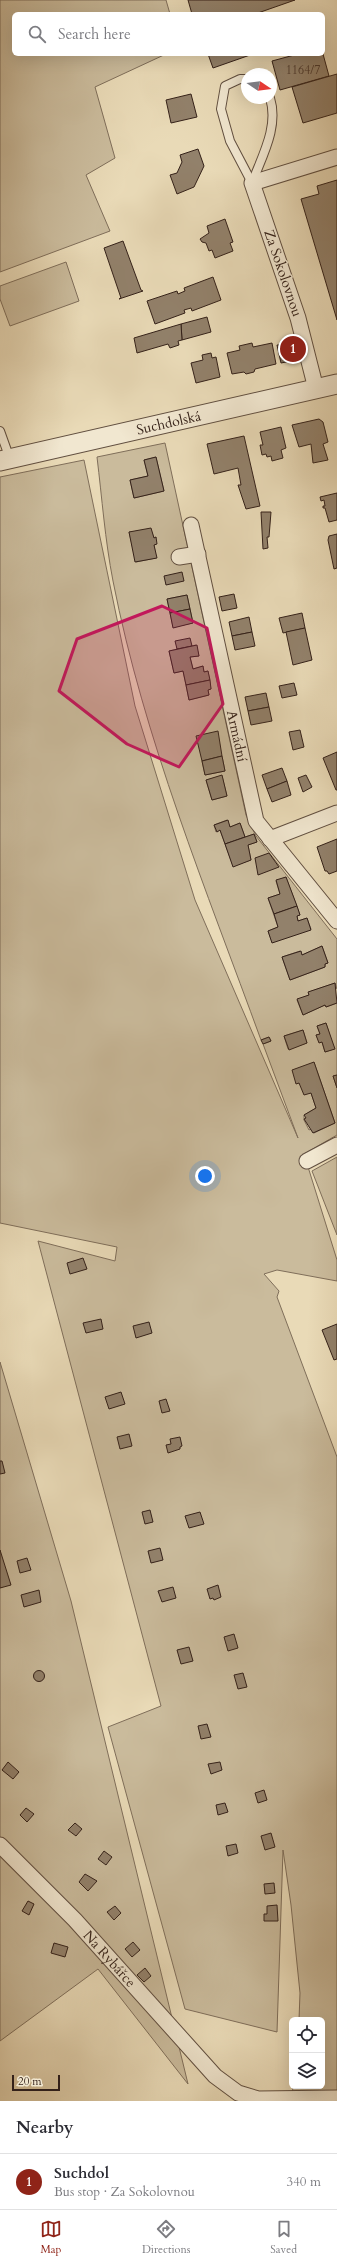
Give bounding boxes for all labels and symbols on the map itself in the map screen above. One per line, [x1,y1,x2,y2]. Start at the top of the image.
house number: 1164/7 [286,62,320,78]
north arrow [241,68,277,104]
street label: Za Sokolovnou [259,227,307,319]
pin: 1 [280,334,306,364]
street label: Suchdolská [135,406,203,439]
street label: Armádní [222,708,252,764]
your location [195,1166,215,1186]
street label: Na Rybářce [79,1926,140,1991]
scale bar [12,2073,60,2092]

